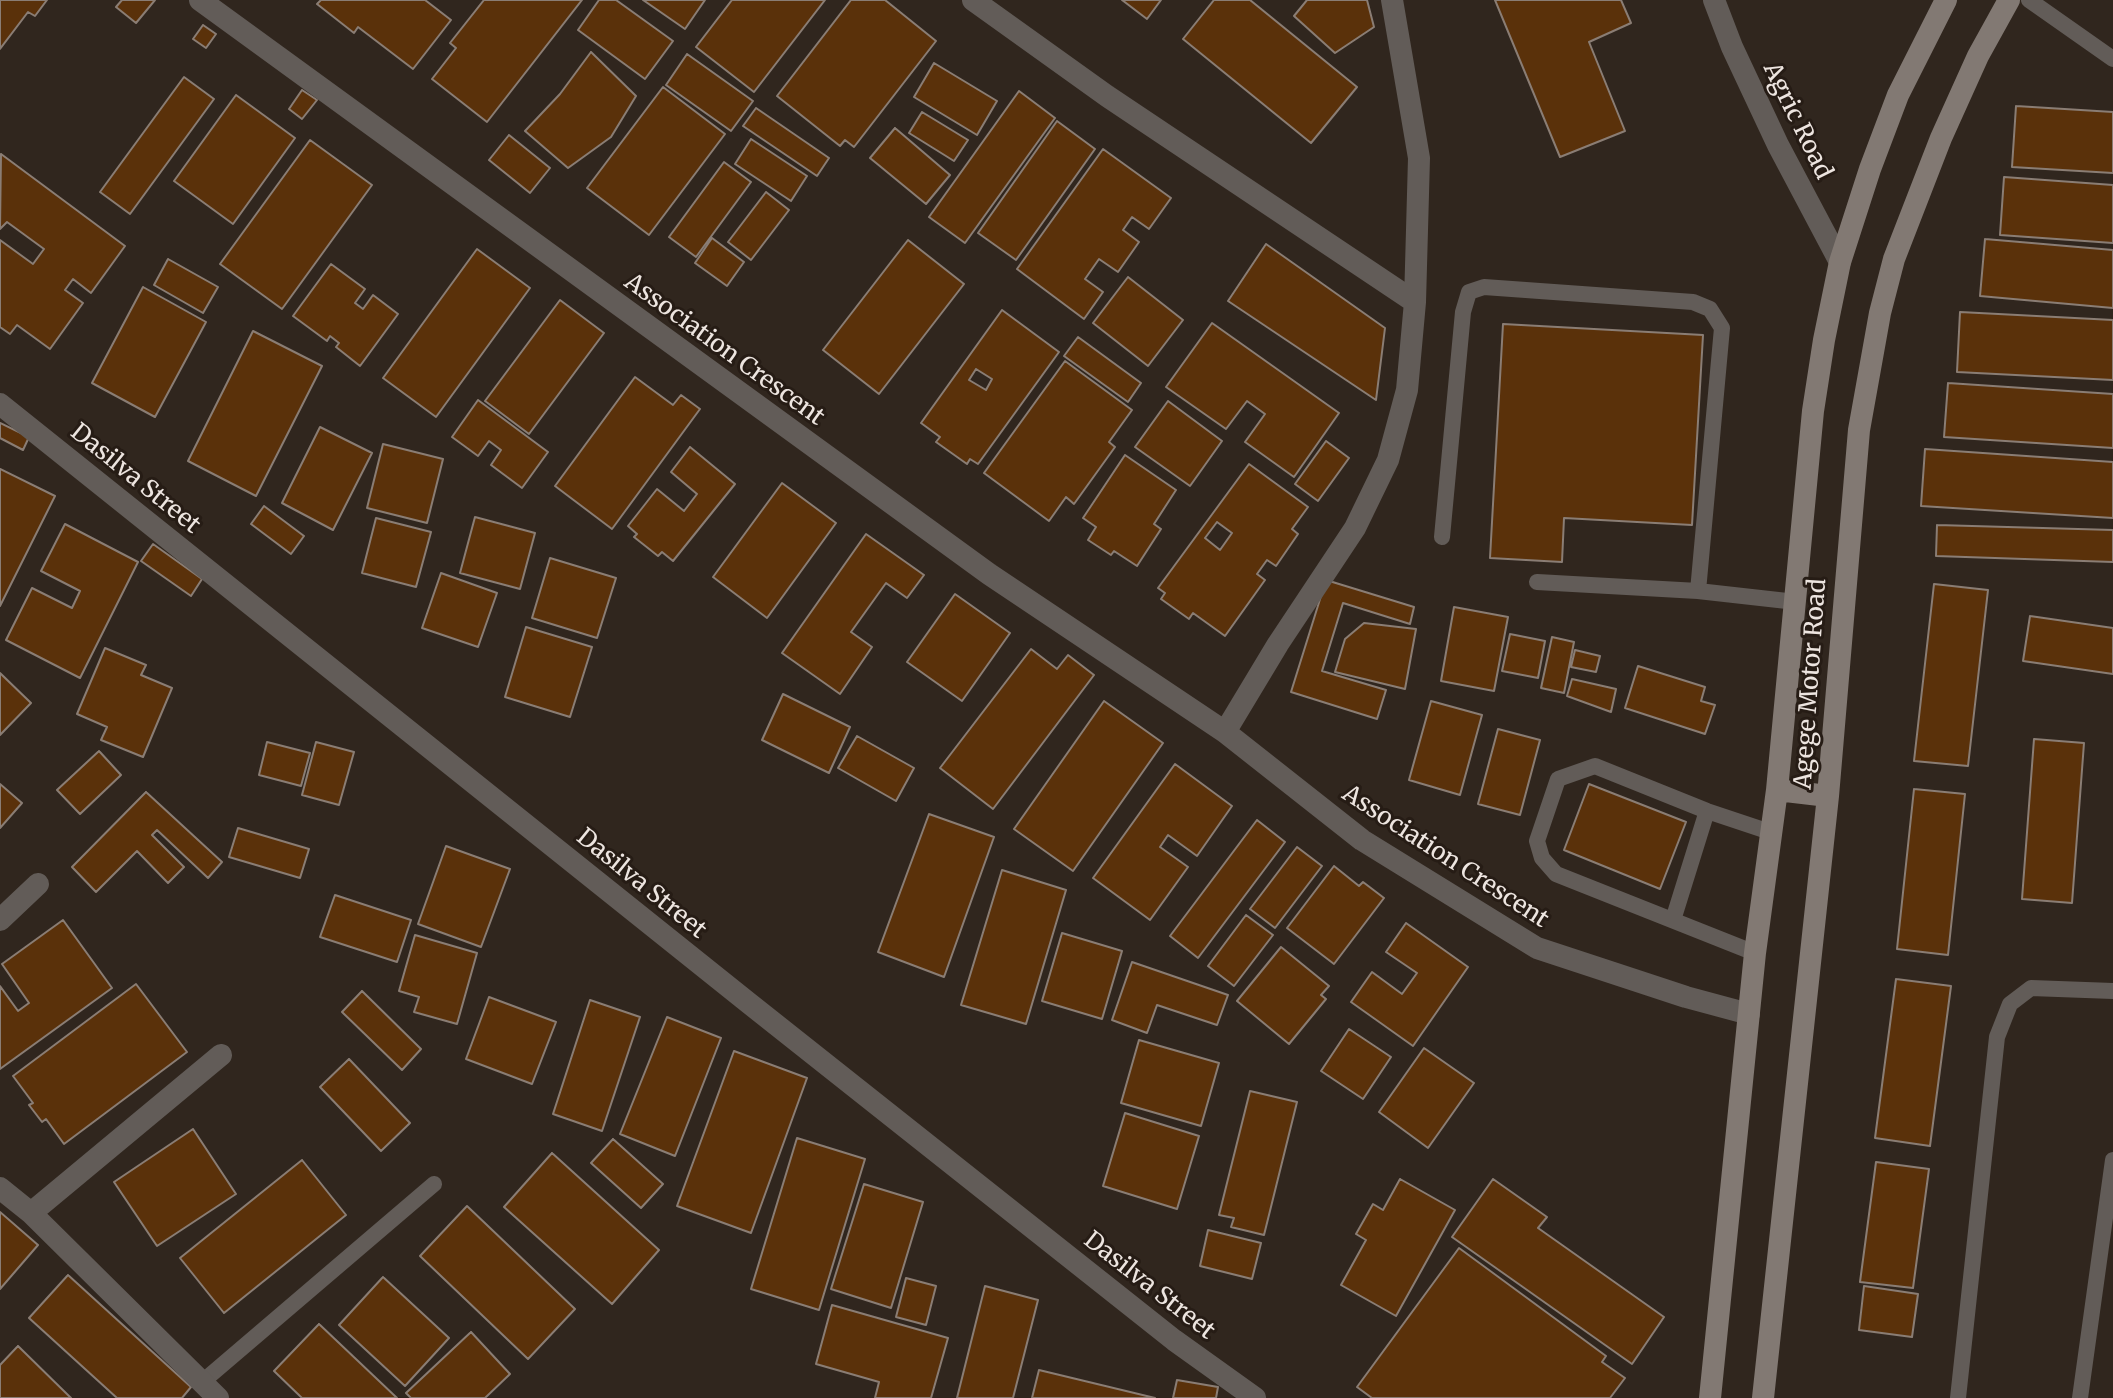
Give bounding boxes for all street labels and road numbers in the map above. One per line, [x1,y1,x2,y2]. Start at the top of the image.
street label: Agric Road [1756,58,1838,184]
street label: Association Crescent [618,268,830,432]
street label: Dasilva Street [64,418,206,540]
street label: Agege Motor Road [1789,578,1833,790]
street label: Association Crescent [1337,780,1553,934]
street label: Dasilva Street [570,823,712,945]
street label: Dasilva Street [1078,1226,1220,1346]

